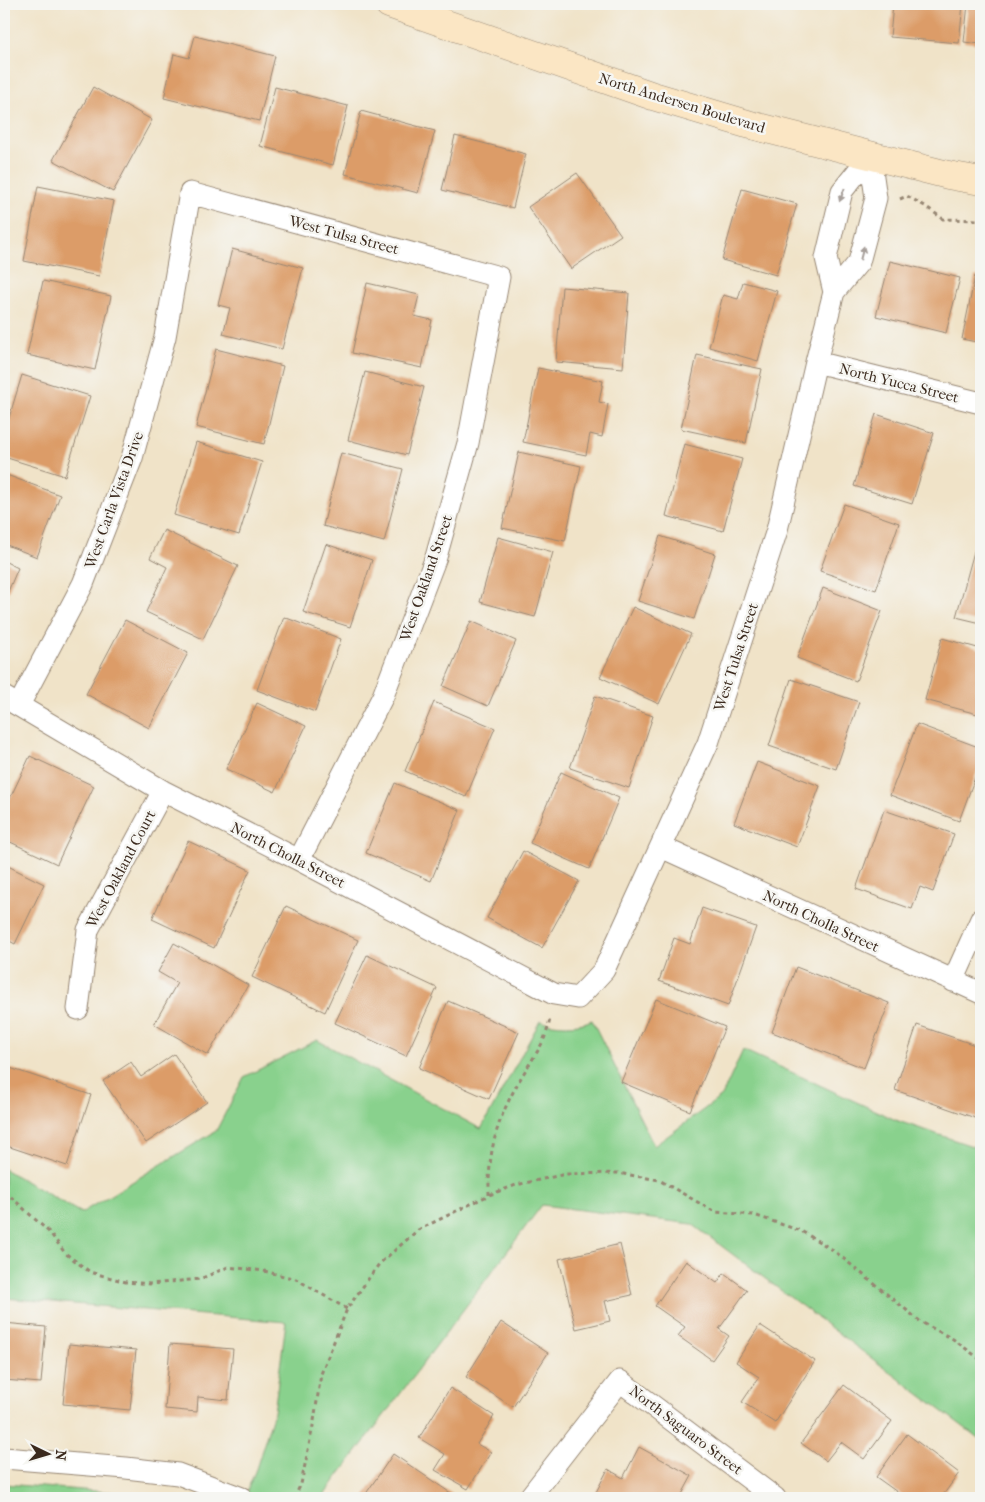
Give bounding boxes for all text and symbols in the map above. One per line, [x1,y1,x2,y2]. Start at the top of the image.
street label: North Andersen Boulevard [597,69,768,137]
one-way arrow [838,188,846,203]
street label: West Tulsa Street [286,211,401,258]
one-way arrow [858,245,866,260]
street label: North Yucca Street [837,359,961,407]
street label: West Carla Vista Drive [80,428,147,572]
street label: West Oakland Street [396,512,456,645]
street label: West Tulsa Street [710,600,762,714]
street label: West Oakland Court [82,806,160,932]
street label: North Cholla Street [228,818,349,892]
street label: North Cholla Street [760,886,883,956]
street label: North Saguaro Street [626,1382,747,1479]
north arrow [22,1430,72,1480]
text: N [51,1449,69,1461]

